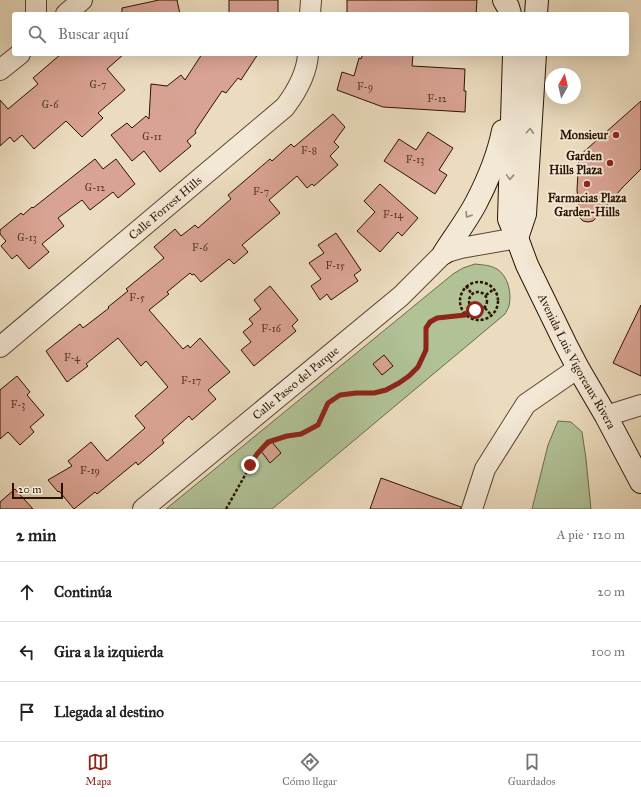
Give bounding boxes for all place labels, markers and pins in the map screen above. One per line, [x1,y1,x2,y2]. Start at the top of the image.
place label: Monsieur [560,128,608,142]
marker: Monsieur [611,130,621,140]
place label: Garden Hills Plaza [549,149,603,177]
marker: Garden Hills Plaza [605,158,615,168]
marker: Farmacias Plaza Garden-Hills [582,179,592,189]
place label: Farmacias Plaza Garden-Hills [548,191,627,219]

